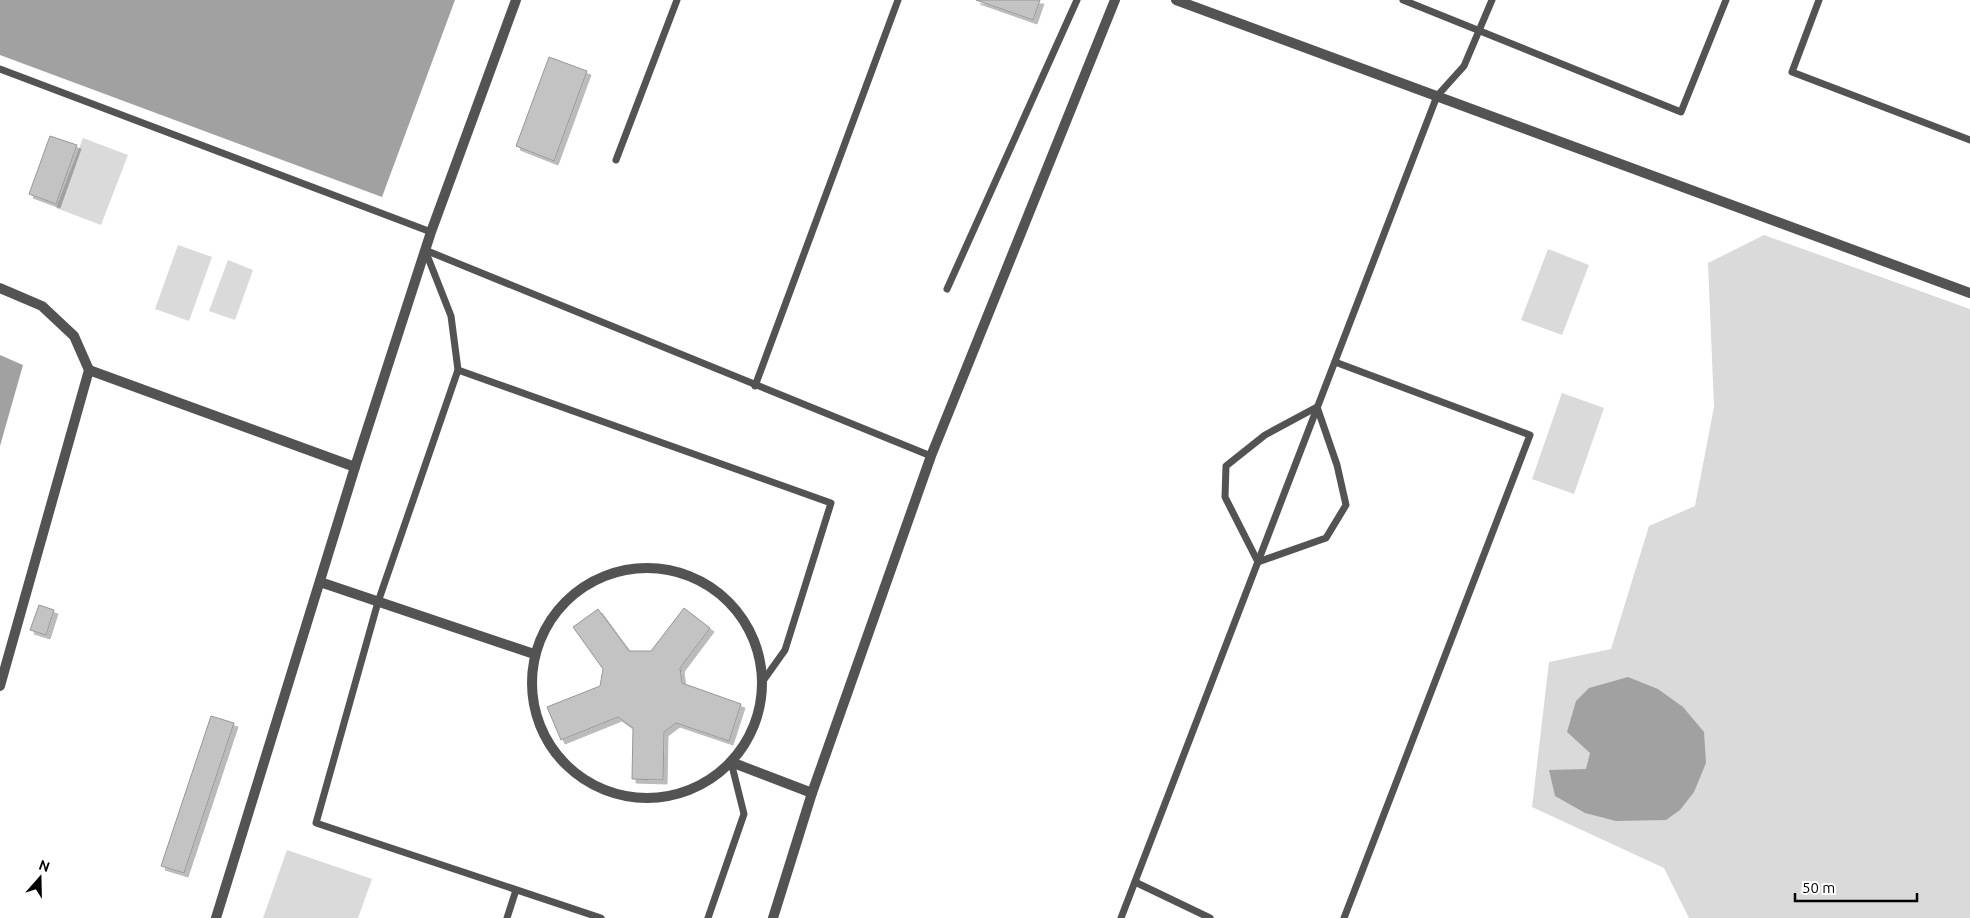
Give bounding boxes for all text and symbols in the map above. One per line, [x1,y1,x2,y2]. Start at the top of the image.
north arrow [15,853,65,903]
text: N [37,856,52,875]
scale bar [1795,870,1918,902]
text: 50 m [1802,879,1835,896]

